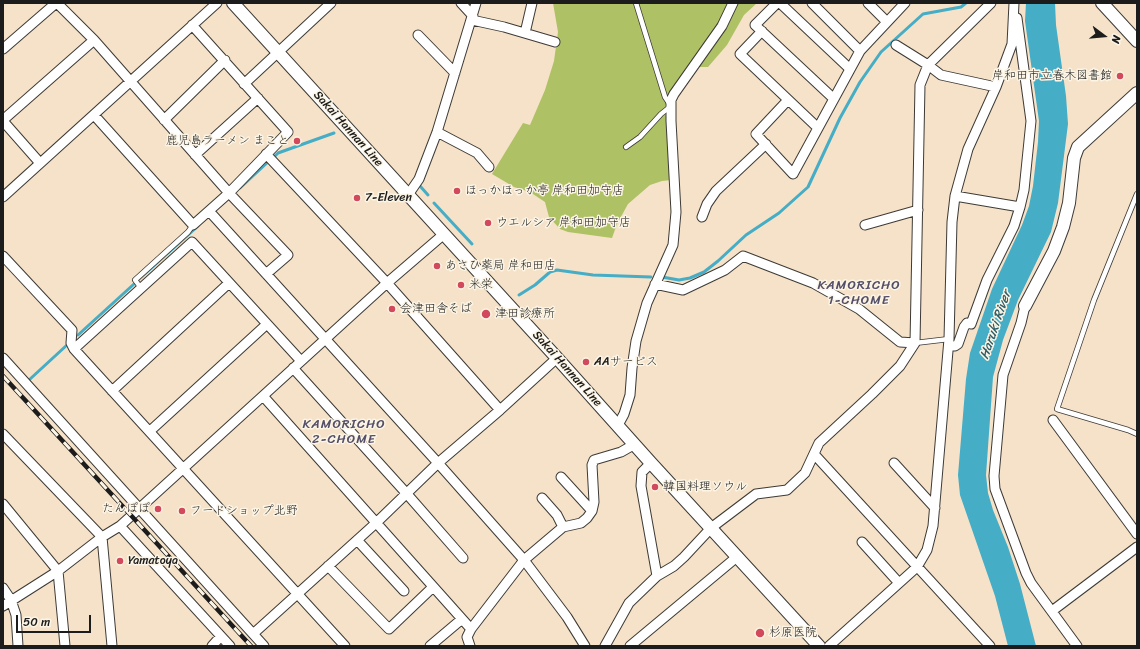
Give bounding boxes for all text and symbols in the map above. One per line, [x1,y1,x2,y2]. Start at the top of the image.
north arrow [1084,16,1124,56]
text: N [1106,33,1126,46]
place label: 岸和田市立春木図書館 [992,69,1112,83]
marker: 岸和田市立春木図書館 [1115,71,1125,81]
street label: Sakai Hannan Line [310,88,386,170]
place label: 鹿児島ラーメン まこと [166,134,289,148]
marker: 鹿児島ラーメン まこと [292,136,302,146]
place label: ほっかほっか亭 岸和田加守店 [465,184,624,198]
marker: ほっかほっか亭 岸和田加守店 [452,186,462,196]
place label: 7-Eleven [365,191,412,205]
marker: 7-Eleven [352,193,362,203]
place label: ウエルシア 岸和田加守店 [496,216,631,230]
marker: ウエルシア 岸和田加守店 [483,218,493,228]
place label: あさひ薬局 岸和田店 [445,259,556,273]
marker: あさひ薬局 岸和田店 [432,261,442,271]
place label: 米栄 [469,278,493,292]
district label: KAMORICHO 1-CHOME [818,278,900,309]
marker: 米栄 [456,280,466,290]
water label: Haruki River [977,289,1015,361]
place label: 会津田舎そば [400,302,472,316]
marker: 会津田舎そば [387,304,397,314]
place label: 津田診療所 [495,307,555,321]
marker: 津田診療所 [480,308,492,320]
street label: Sakai Hannan Line [529,328,605,410]
place label: AAサービス [594,355,658,369]
marker: AAサービス [581,357,591,367]
district label: KAMORICHO 2-CHOME [303,417,385,448]
place label: 韓国料理ソウル [663,480,747,494]
marker: 韓国料理ソウル [650,482,660,492]
place label: たんぽぽ [102,502,150,516]
marker: たんぽぽ [153,504,163,514]
place label: フードショップ北野 [190,504,298,518]
marker: フードショップ北野 [177,506,187,516]
place label: Yamatoya [128,554,178,568]
marker: Yamatoya [115,556,125,566]
scale bar [18,607,93,633]
text: 50 m [23,611,50,633]
place label: 杉原医院 [769,626,817,640]
marker: 杉原医院 [754,627,766,639]

